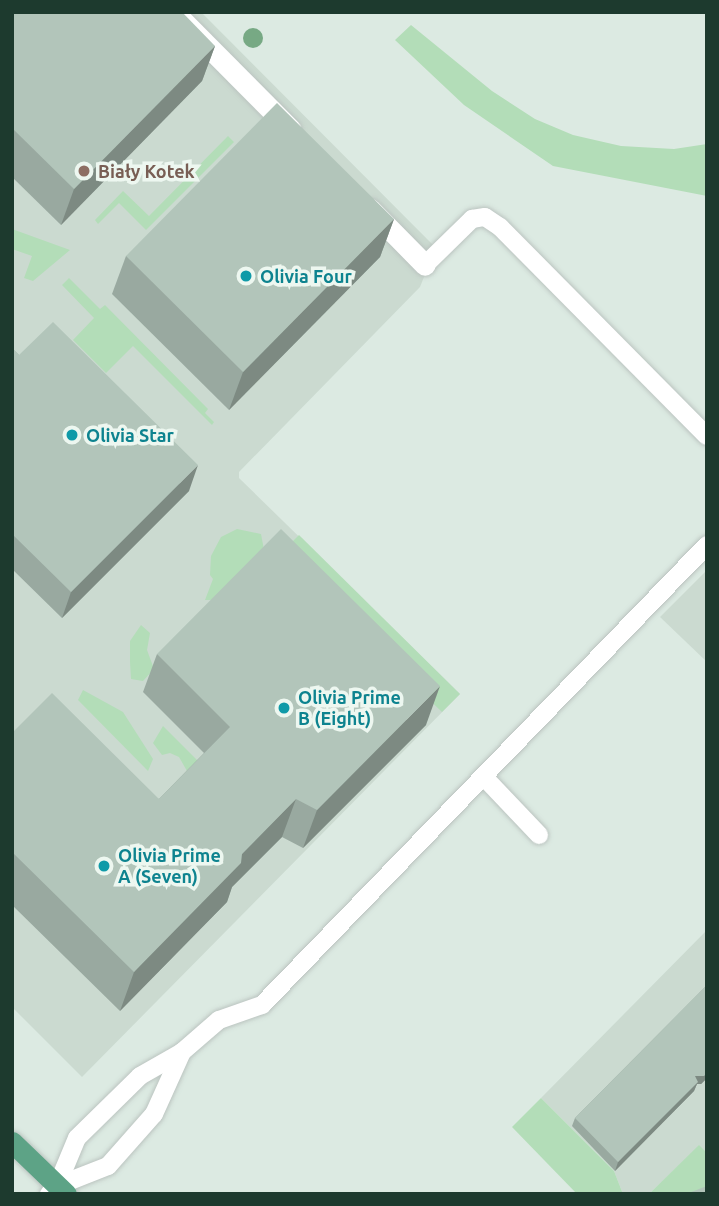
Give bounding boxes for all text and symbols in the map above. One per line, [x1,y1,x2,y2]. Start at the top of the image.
place label: Biały Kotek [98,160,195,182]
marker: Biały Kotek [76,163,92,179]
place label: Olivia Four [260,265,352,287]
marker: Olivia Four [238,268,254,284]
place label: Olivia Star [86,424,174,446]
marker: Olivia Star [64,427,80,443]
place label: Olivia Prime B (Eight) [298,687,401,730]
marker: Olivia Prime B (Eight) [276,700,292,716]
place label: Olivia Prime A (Seven) [118,845,221,888]
marker: Olivia Prime A (Seven) [96,858,112,874]

